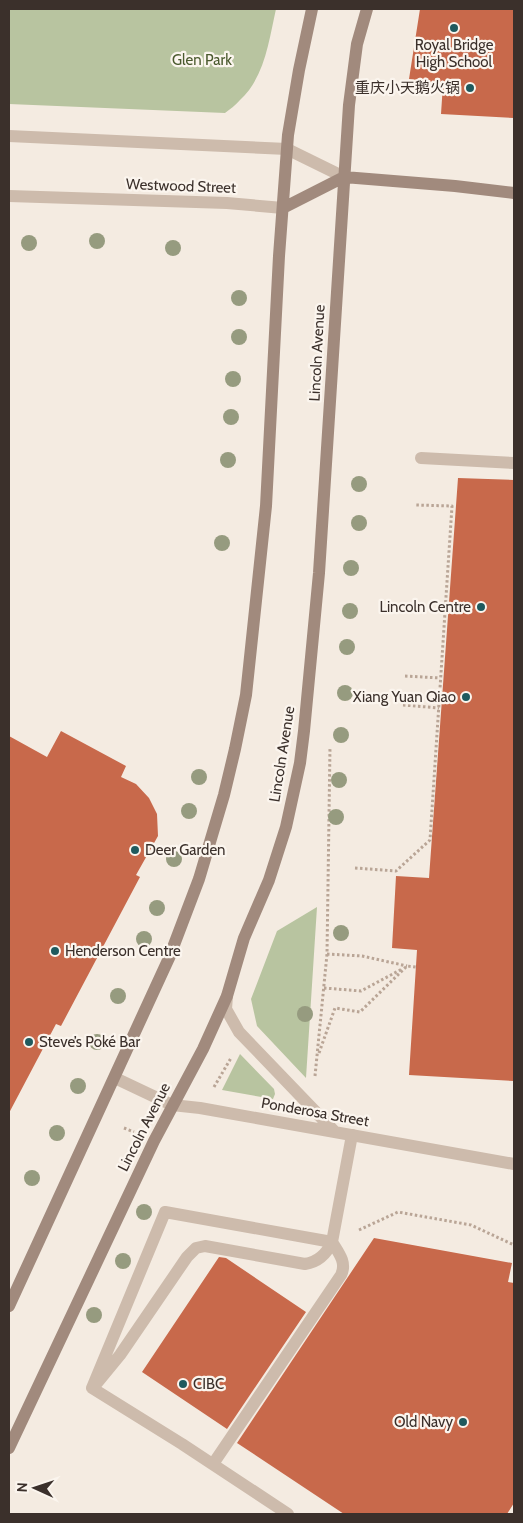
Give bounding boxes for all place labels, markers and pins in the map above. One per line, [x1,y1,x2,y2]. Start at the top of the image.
marker: Royal Bridge High School [448,22,460,34]
place label: Royal Bridge High School [415,36,494,71]
place label: 重庆小天鹅火锅 [355,79,460,97]
marker: 重庆小天鹅火锅 [464,82,476,94]
place label: Lincoln Centre [379,598,471,616]
marker: Lincoln Centre [475,601,487,613]
place label: Xiang Yuan Qiao [353,688,456,706]
marker: Xiang Yuan Qiao [460,691,472,703]
place label: Deer Garden [145,841,226,859]
marker: Deer Garden [129,844,141,856]
place label: Henderson Centre [65,942,181,960]
marker: Henderson Centre [49,945,61,957]
place label: Steve’s Poké Bar [39,1033,141,1051]
marker: Steve’s Poké Bar [23,1036,35,1048]
place label: CIBC [193,1375,224,1393]
marker: CIBC [177,1378,189,1390]
place label: Old Navy [394,1413,453,1431]
marker: Old Navy [457,1416,469,1428]

